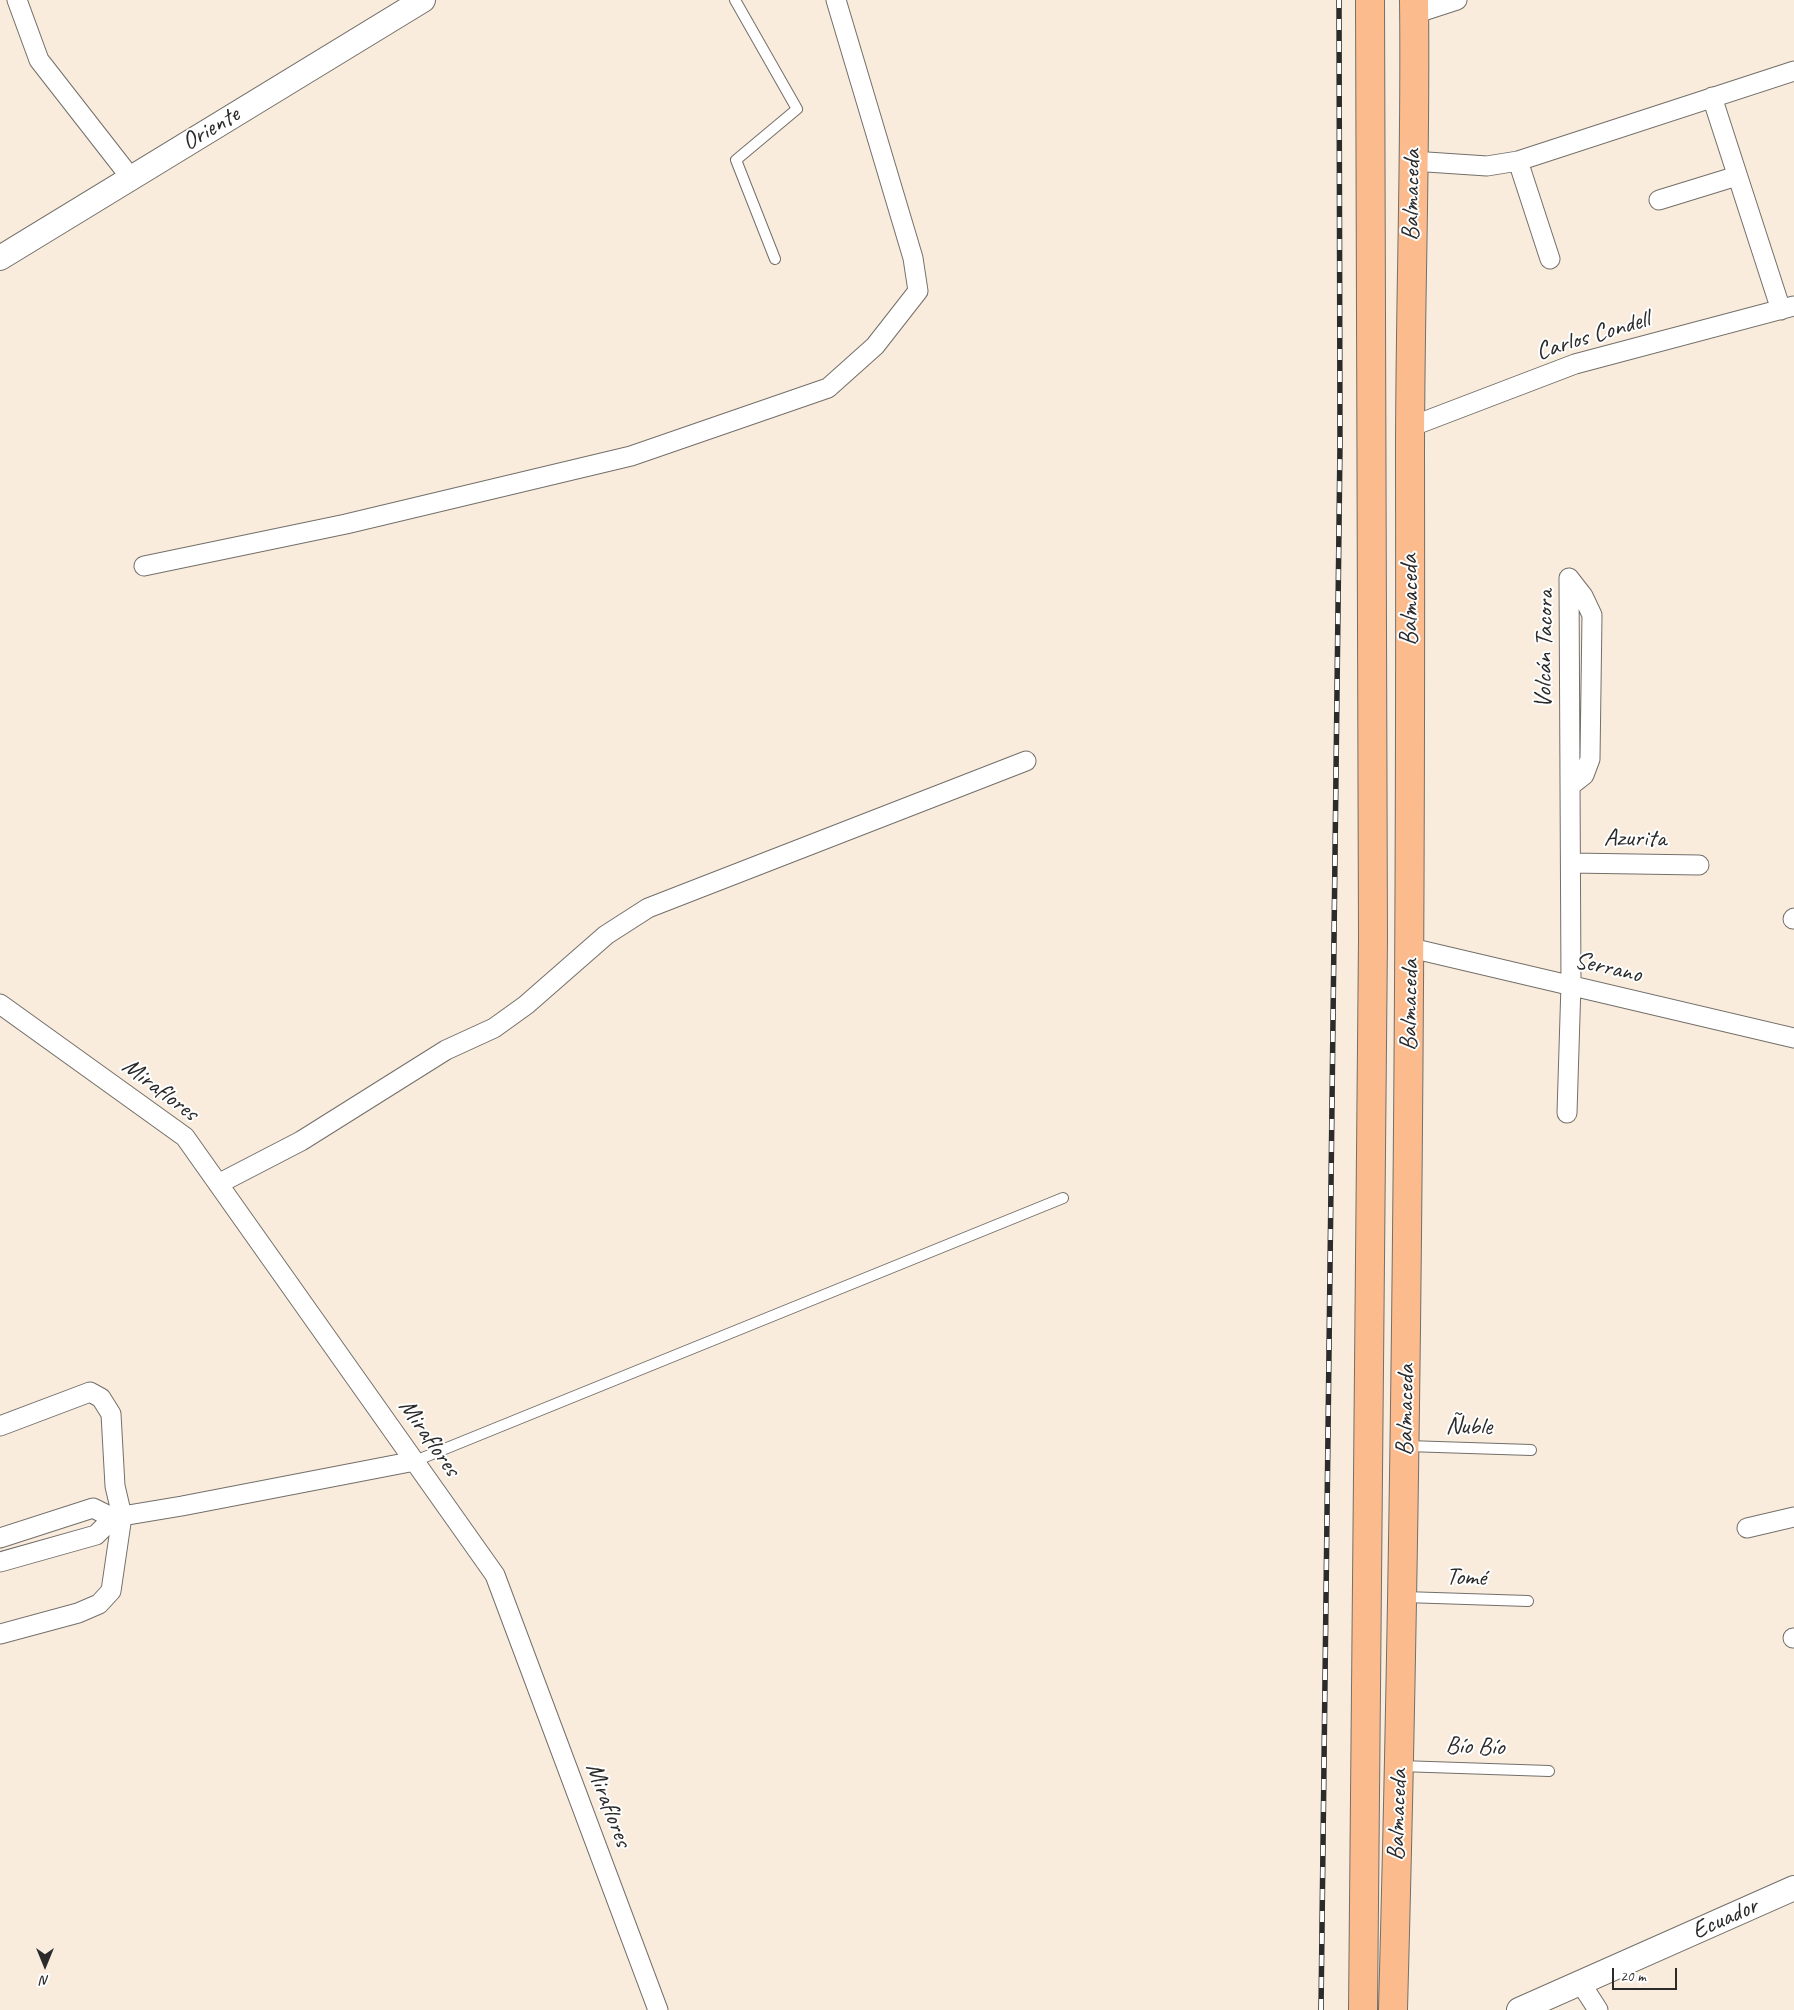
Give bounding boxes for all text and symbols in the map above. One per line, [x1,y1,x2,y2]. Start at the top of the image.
street label: Oriente [177,100,245,158]
street label: Balmaceda [1396,149,1428,241]
street label: Carlos Condell [1532,304,1654,368]
street label: Balmaceda [1395,554,1425,646]
street label: Volcán Tacora [1529,589,1561,709]
street label: Azurita [1604,823,1666,855]
street label: Serrano [1572,946,1644,990]
street label: Balmaceda [1394,959,1426,1051]
street label: Miraflores [116,1052,204,1128]
street label: Balmaceda [1390,1364,1422,1456]
street label: Miraflores [391,1393,467,1483]
street label: Ñuble [1445,1411,1493,1443]
street label: Tomé [1445,1562,1487,1594]
street label: Bío Bío [1445,1731,1505,1763]
street label: Miraflores [578,1759,638,1851]
street label: Balmaceda [1381,1769,1415,1861]
street label: Ecuador [1687,1891,1763,1947]
north arrow [20,1940,70,1990]
scale bar [1614,1958,1679,1990]
text: 20 m [1620,1967,1646,1986]
text: N [41,1972,49,1989]

